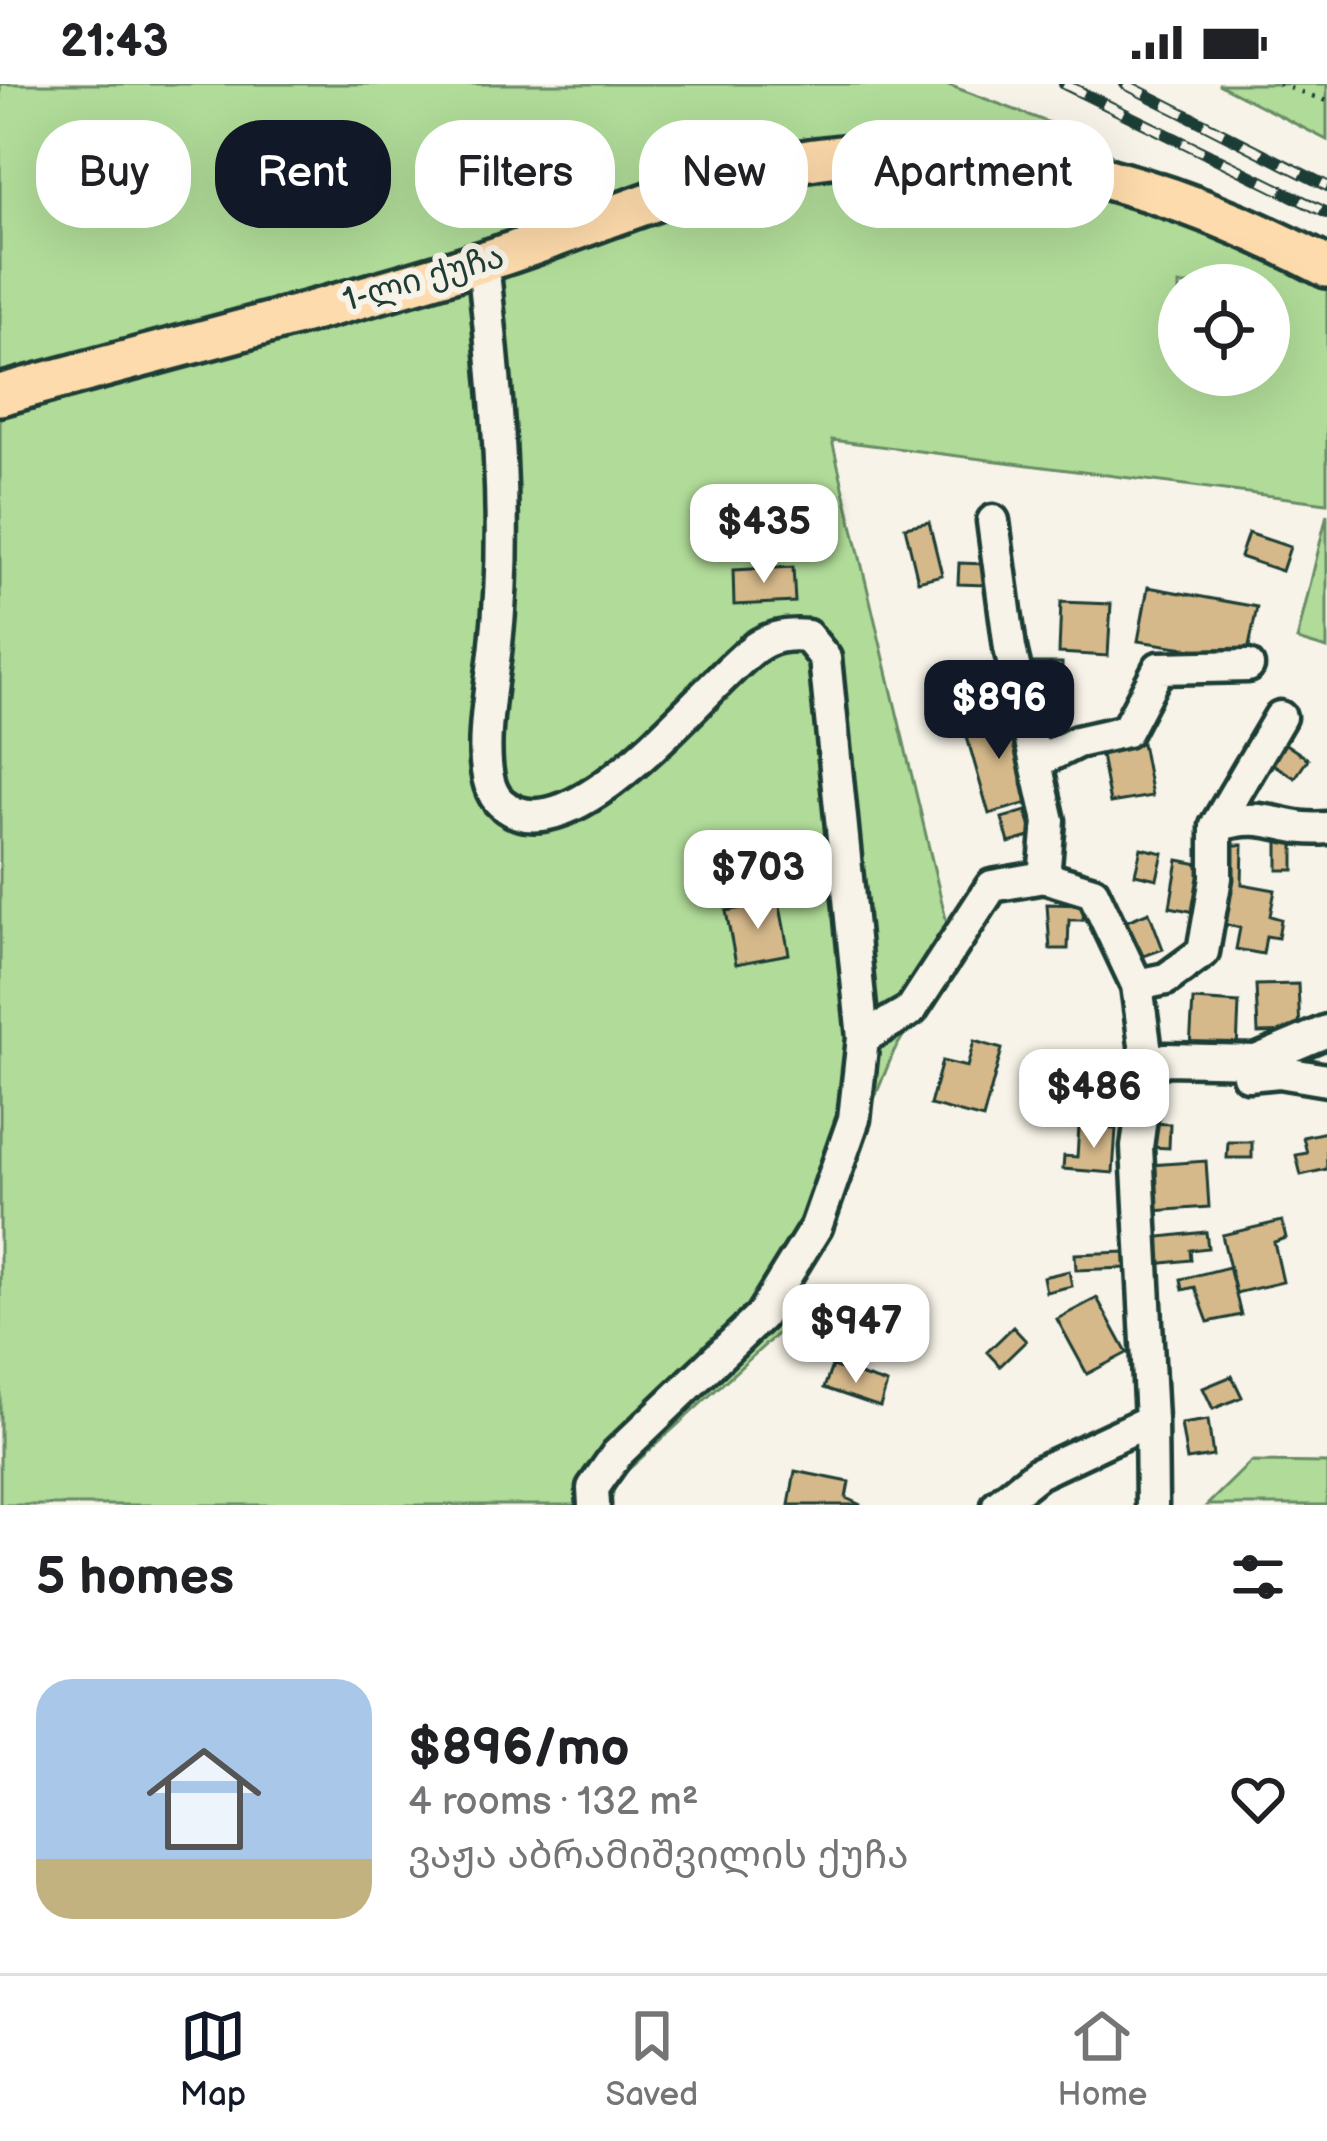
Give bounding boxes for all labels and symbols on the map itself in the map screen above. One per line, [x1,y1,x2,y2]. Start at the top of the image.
street label: 1-ლი ქუჩა [338,237,509,321]
pin: $435 [693,484,835,586]
pin: $896 [928,660,1070,762]
pin: $703 [687,830,829,932]
pin: $486 [1023,1049,1165,1151]
pin: $947 [785,1284,927,1386]

